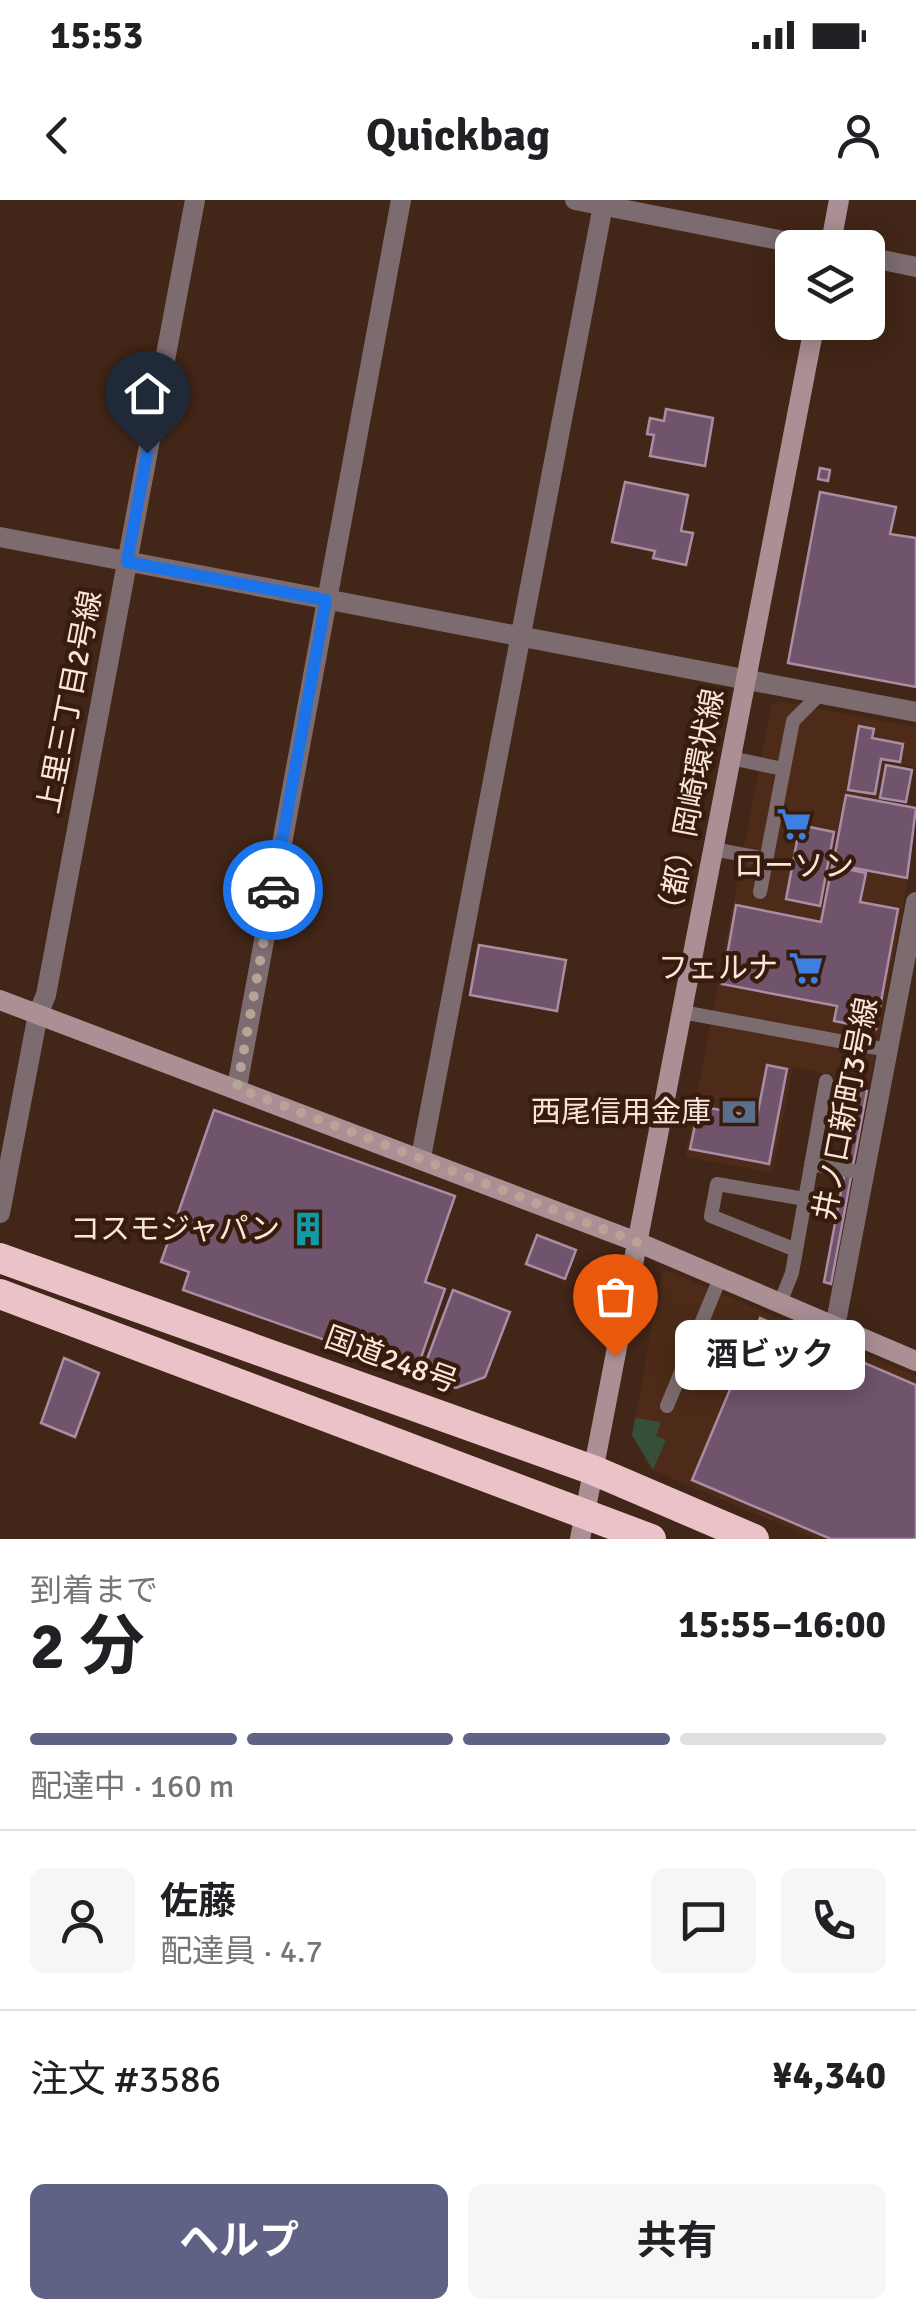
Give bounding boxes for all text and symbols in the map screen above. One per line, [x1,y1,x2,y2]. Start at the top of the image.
text: 15:53 [50,12,143,59]
icon: back [30,108,85,163]
text: Quickbag [366,108,550,163]
icon: person [831,108,886,163]
map controls [775,230,885,340]
button: layers [775,230,885,340]
pin [105,351,190,454]
icon: home [120,366,175,421]
street label: 上里三丁目2号線 [30,587,110,817]
street label: （都）岡崎環状線 [650,686,732,928]
supermarket icon: ローソン [775,805,813,843]
courier [223,840,323,940]
place label: ローソン [734,848,854,885]
icon: car [246,863,301,918]
supermarket icon: フェルナ [787,949,825,987]
place label: フェルナ [658,950,778,987]
street label: 井ノ口新町3号線 [806,994,886,1224]
bank icon: 西尾信用金庫 [720,1093,758,1131]
place label: 西尾信用金庫 [531,1094,711,1131]
building icon: コスモジャパン [289,1210,327,1248]
place label: コスモジャパン [70,1211,280,1248]
pin [573,1254,658,1357]
icon: bag [588,1269,643,1324]
street label: 国道248号 [320,1319,462,1401]
callout: 酒ビック [675,1321,865,1391]
text: 酒ビック [706,1335,834,1374]
text: 到着まで [30,1571,158,1610]
text: 15:55–16:00 [678,1601,886,1648]
text: 2 分 [30,1607,144,1687]
text: 配達中 · 160 m [30,1767,234,1806]
button: person [30,1868,135,1973]
button: chat [651,1868,756,1973]
button: phone [781,1868,886,1973]
text: 佐藤 [160,1878,236,1925]
text: 配達員 · 4.7 [160,1932,323,1971]
text: ¥4,340 [772,2052,886,2099]
text: 注文 #3586 [30,2056,221,2103]
button: ヘルプ [30,2184,448,2299]
button: 共有 [468,2184,886,2299]

